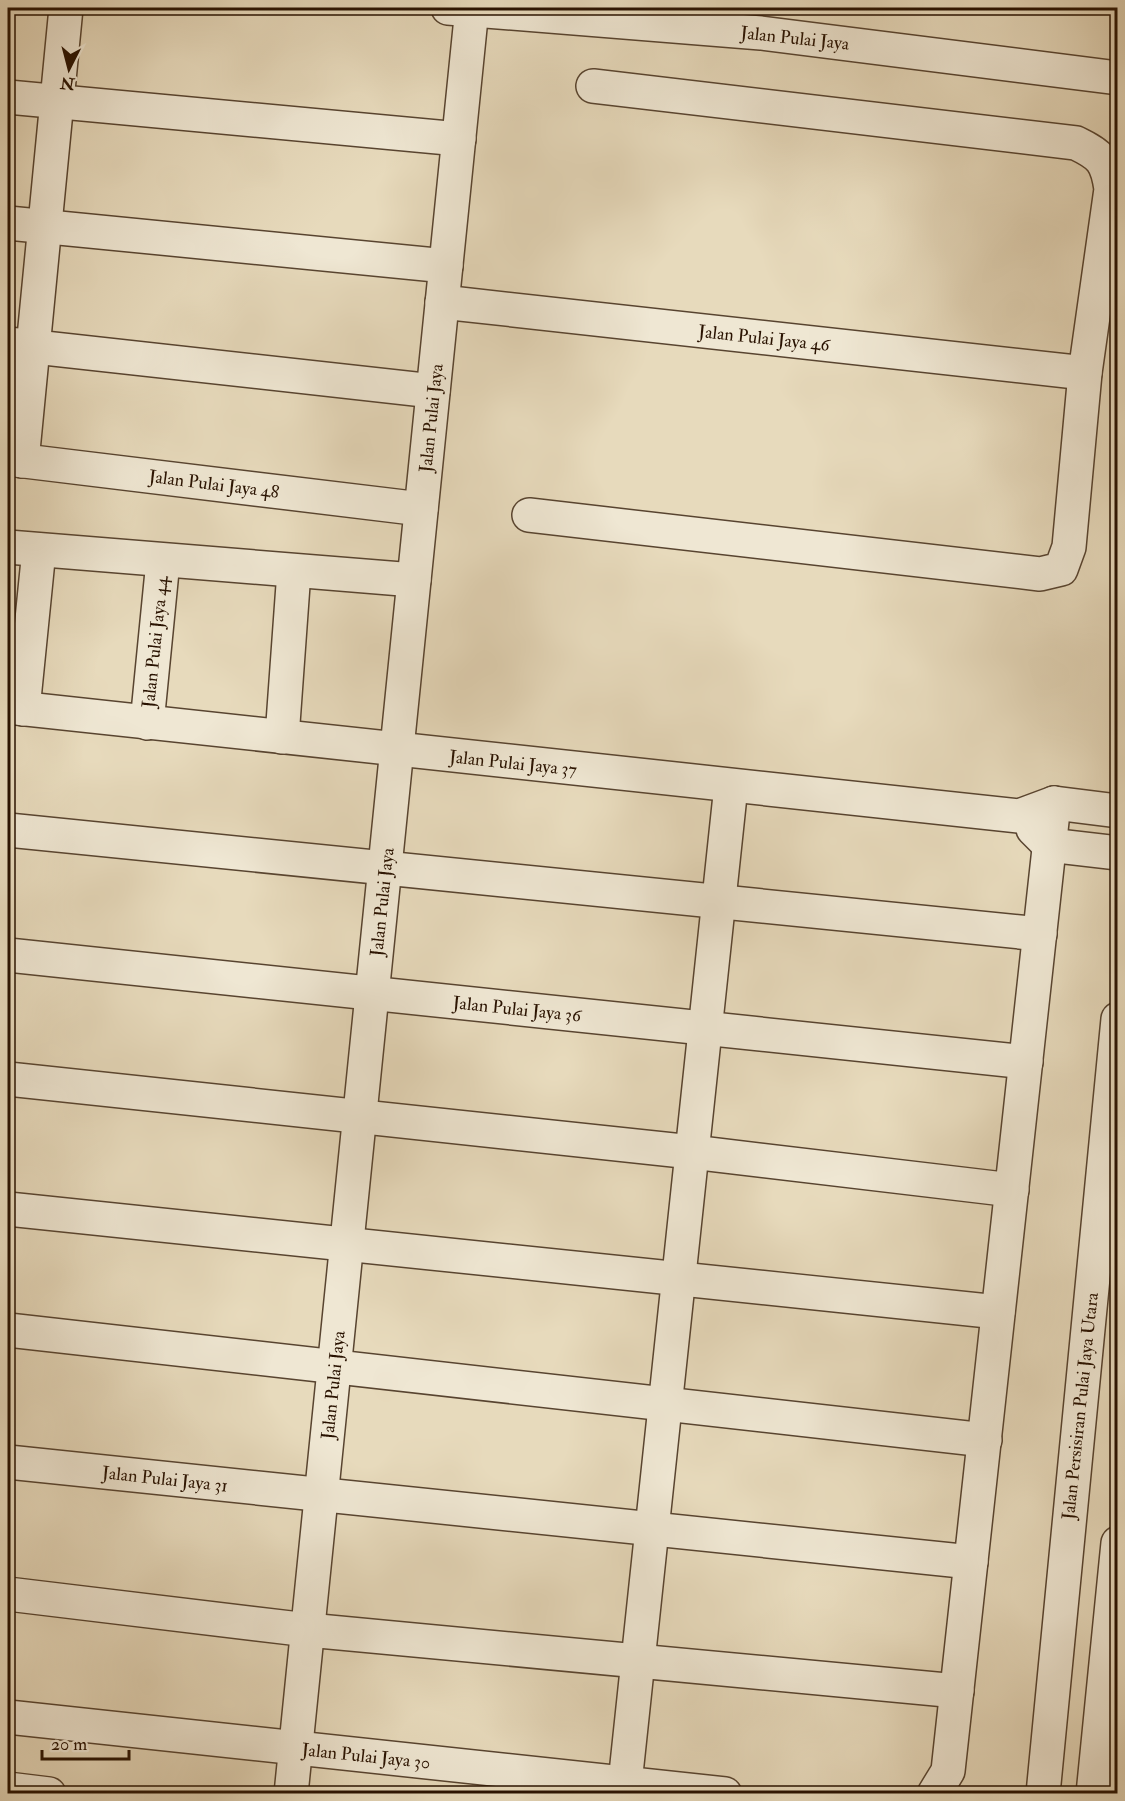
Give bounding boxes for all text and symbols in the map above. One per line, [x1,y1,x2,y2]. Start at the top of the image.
street label: Jalan Pulai Jaya [738,21,851,56]
north arrow [39,39,99,99]
text: N [59,72,77,94]
street label: Jalan Pulai Jaya 46 [696,320,832,357]
street label: Jalan Pulai Jaya [414,362,449,475]
street label: Jalan Pulai Jaya 48 [146,465,280,504]
street label: Jalan Pulai Jaya 44 [137,574,174,710]
street label: Jalan Pulai Jaya 37 [447,745,578,782]
street label: Jalan Pulai Jaya [365,846,400,959]
street label: Jalan Pulai Jaya 36 [451,991,583,1028]
street label: Jalan Persisiran Pulai Jaya Utara [1057,1291,1104,1522]
street label: Jalan Pulai Jaya [316,1329,351,1442]
street label: Jalan Pulai Jaya 31 [100,1461,229,1498]
scale bar [42,1723,129,1761]
text: 20 m [51,1733,87,1756]
street label: Jalan Pulai Jaya 30 [300,1738,431,1775]

